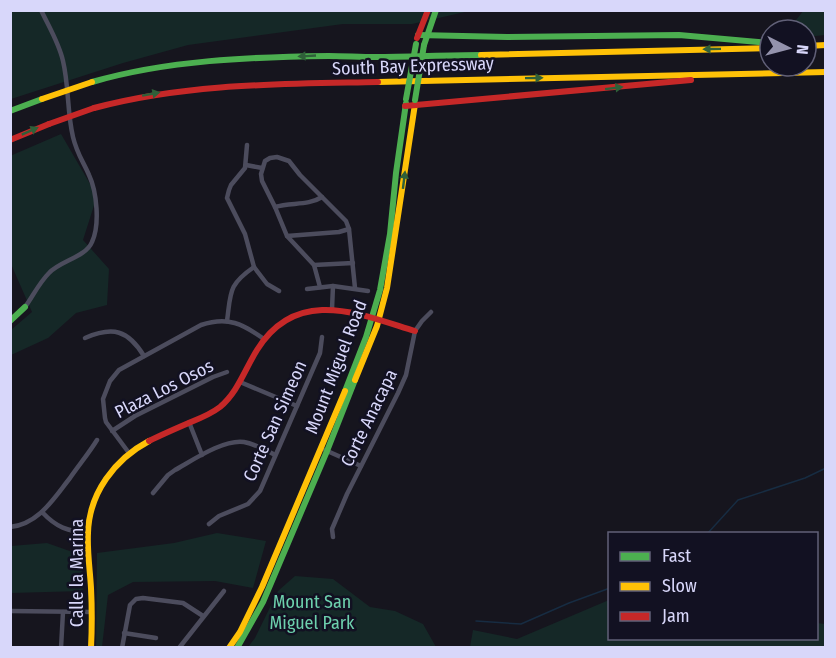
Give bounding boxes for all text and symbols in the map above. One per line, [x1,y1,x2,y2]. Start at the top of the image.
north arrow [758,18,818,78]
one-way arrow [702,44,721,54]
text: N [792,44,812,55]
one-way arrow [297,52,316,61]
street label: South Bay Expressway [332,52,494,80]
one-way arrow [524,73,543,83]
one-way arrow [604,83,623,92]
one-way arrow [141,90,160,99]
one-way arrow [21,127,38,136]
one-way arrow [399,170,408,189]
street label: Mount Miguel Road [300,297,372,437]
street label: Plaza Los Osos [111,355,217,423]
street label: Corte San Simeon [239,357,311,485]
street label: Corte Anacapa [336,366,402,470]
street label: Calle la Marina [66,519,88,627]
legend [608,532,818,640]
text: Fast [662,545,691,567]
text: Slow [662,575,697,597]
park label: Mount San Miguel Park [270,591,355,634]
text: Jam [662,605,690,627]

